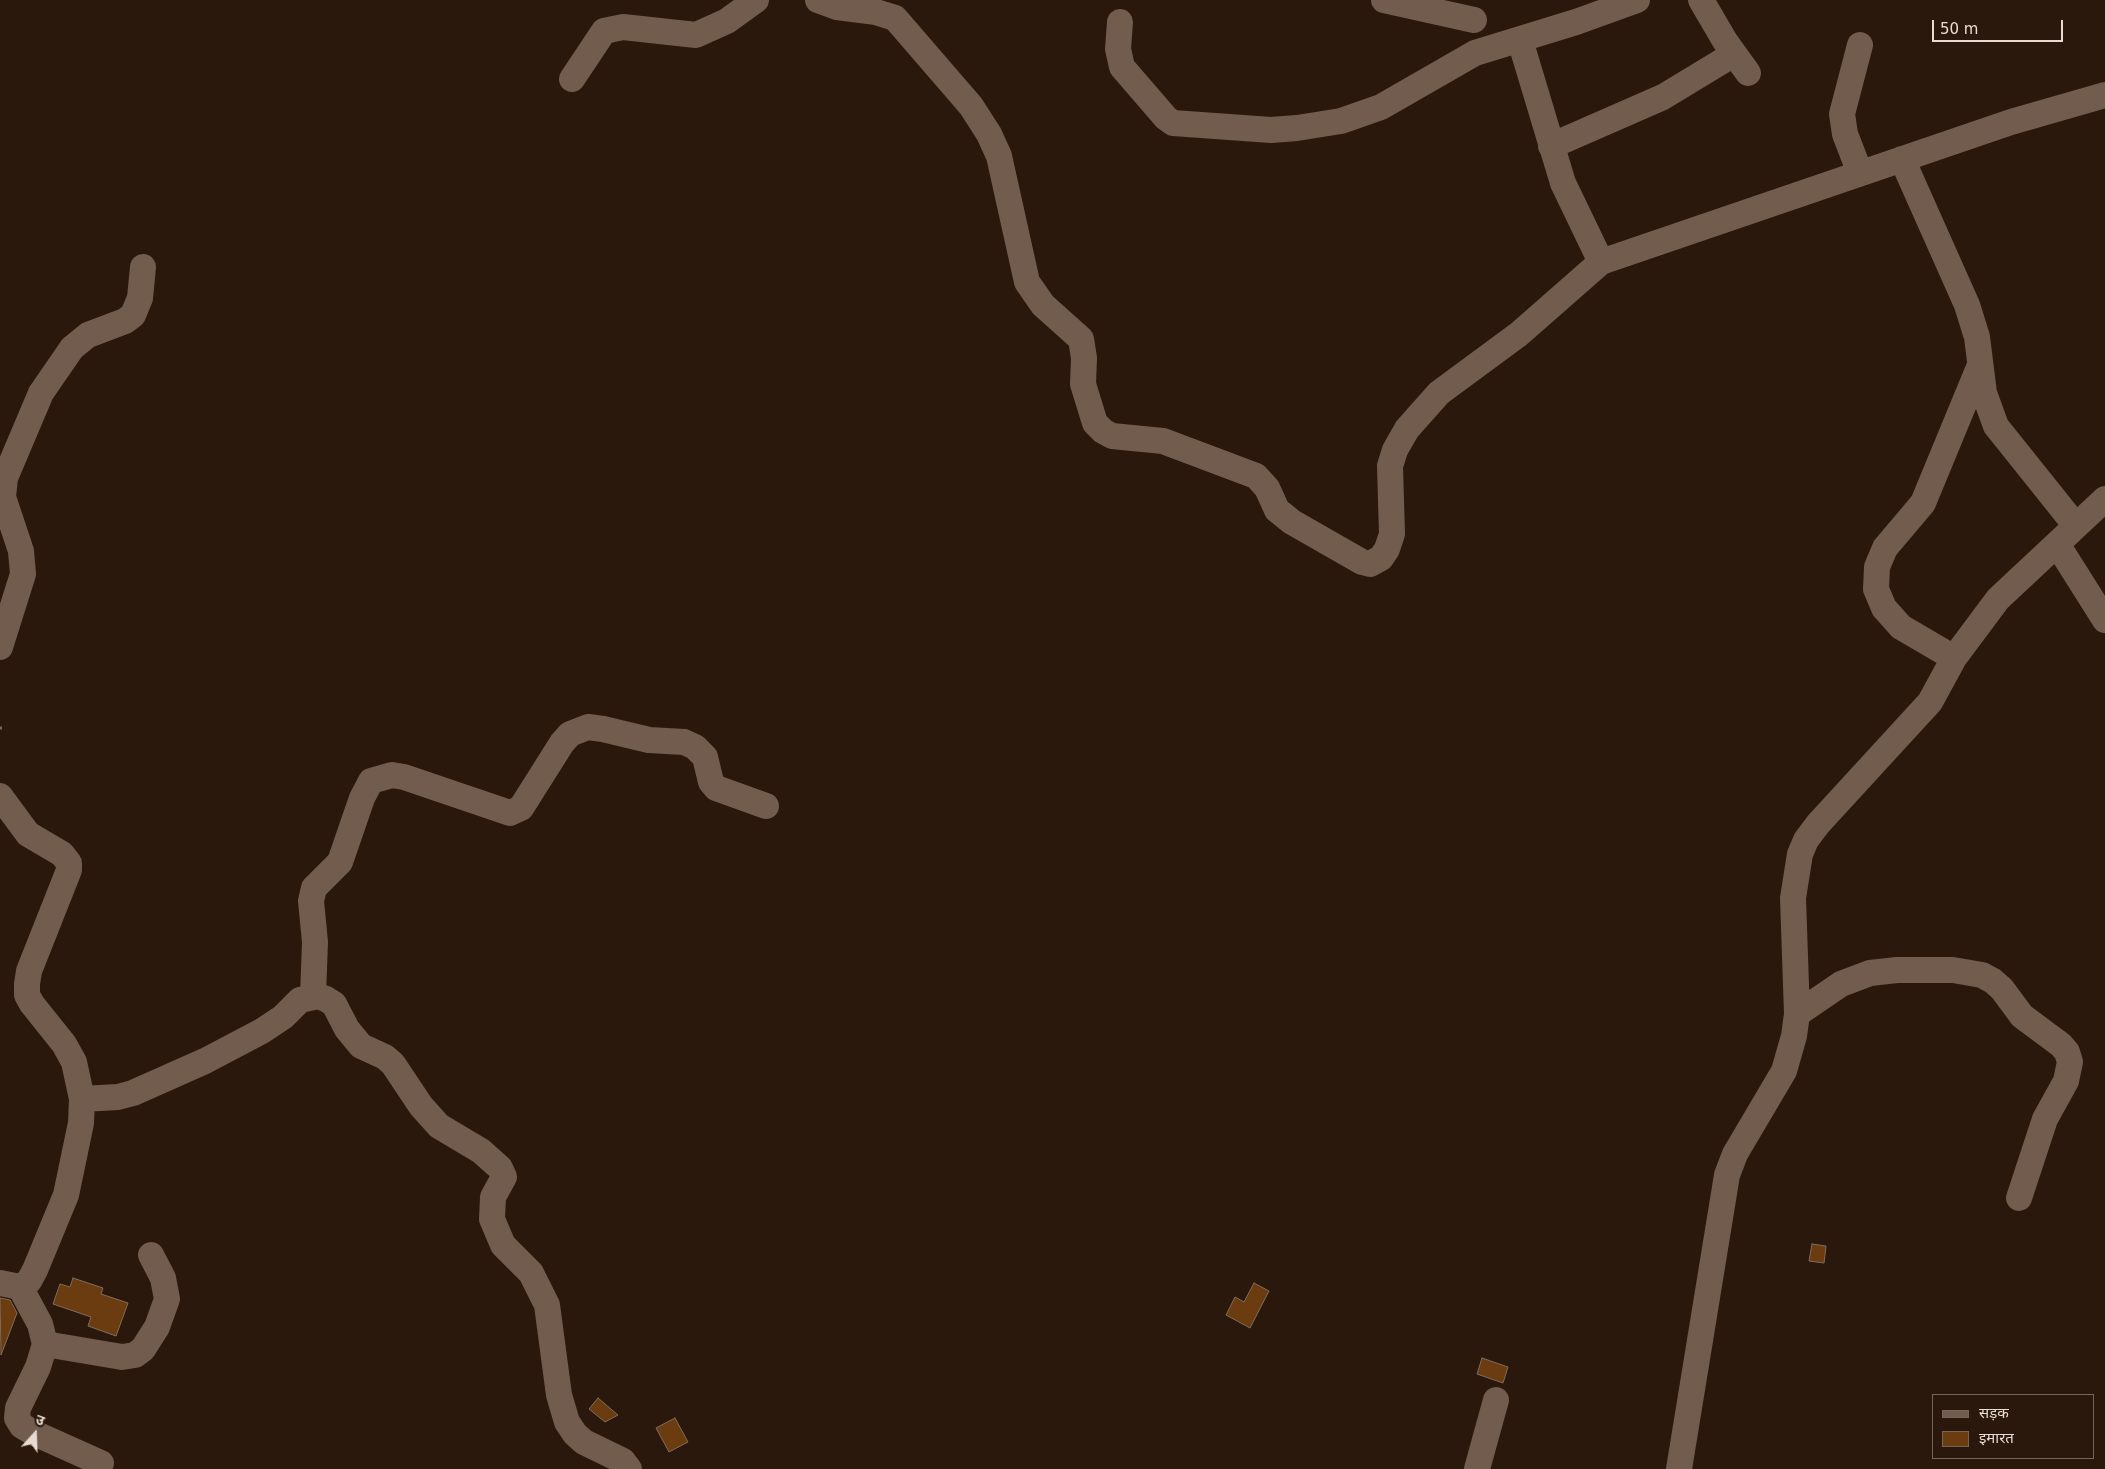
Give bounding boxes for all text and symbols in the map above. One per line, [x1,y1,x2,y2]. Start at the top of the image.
scale bar [1935,10,2066,42]
text: 50 m [1940,20,1978,38]
legend [1932,1394,2095,1459]
text: सड़क [1979,1404,2009,1422]
north arrow [10,1409,60,1459]
text: उ [34,1411,47,1429]
text: इमारत [1979,1429,2014,1447]

